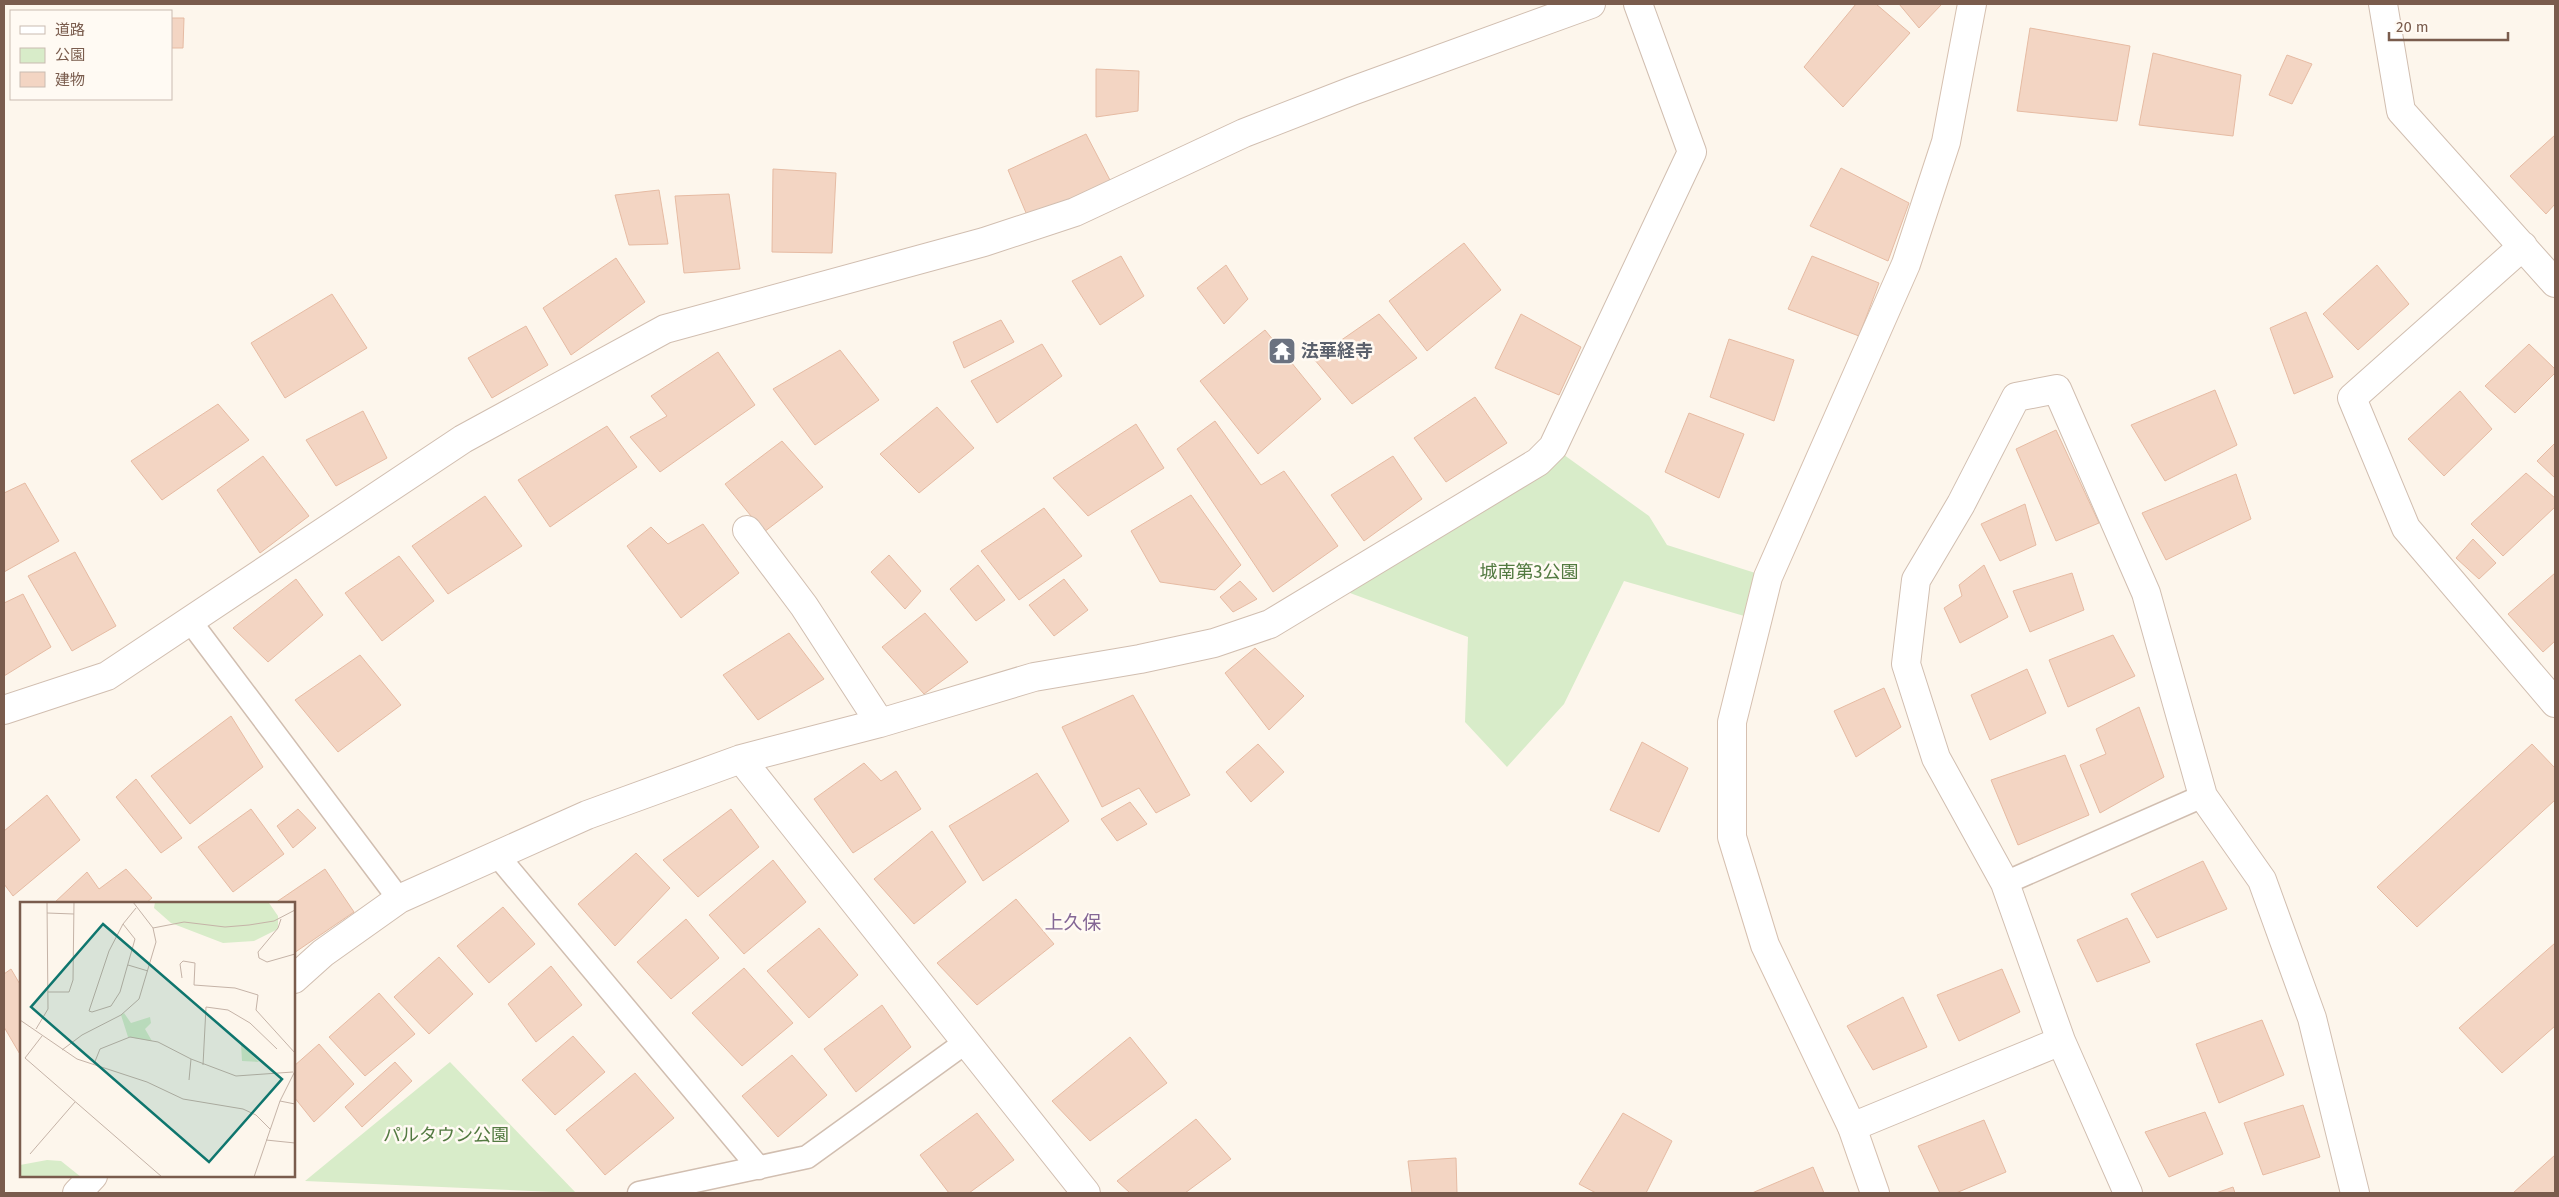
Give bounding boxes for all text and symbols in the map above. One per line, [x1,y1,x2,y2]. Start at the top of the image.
legend [10,10,172,100]
scale bar [2389,10,2508,42]
text: 20 m [2396,18,2429,36]
text: 道路 [55,21,85,39]
text: 公園 [55,46,85,64]
text: 建物 [55,71,85,89]
temple icon: 法華経寺 [1267,336,1297,366]
place label: 法華経寺 [1301,340,1373,362]
park label: 城南第3公園 [1480,561,1578,583]
inset map [20,902,295,1177]
district label: 上久保 [1044,911,1102,934]
park label: パルタウン公園 [383,1124,509,1146]

